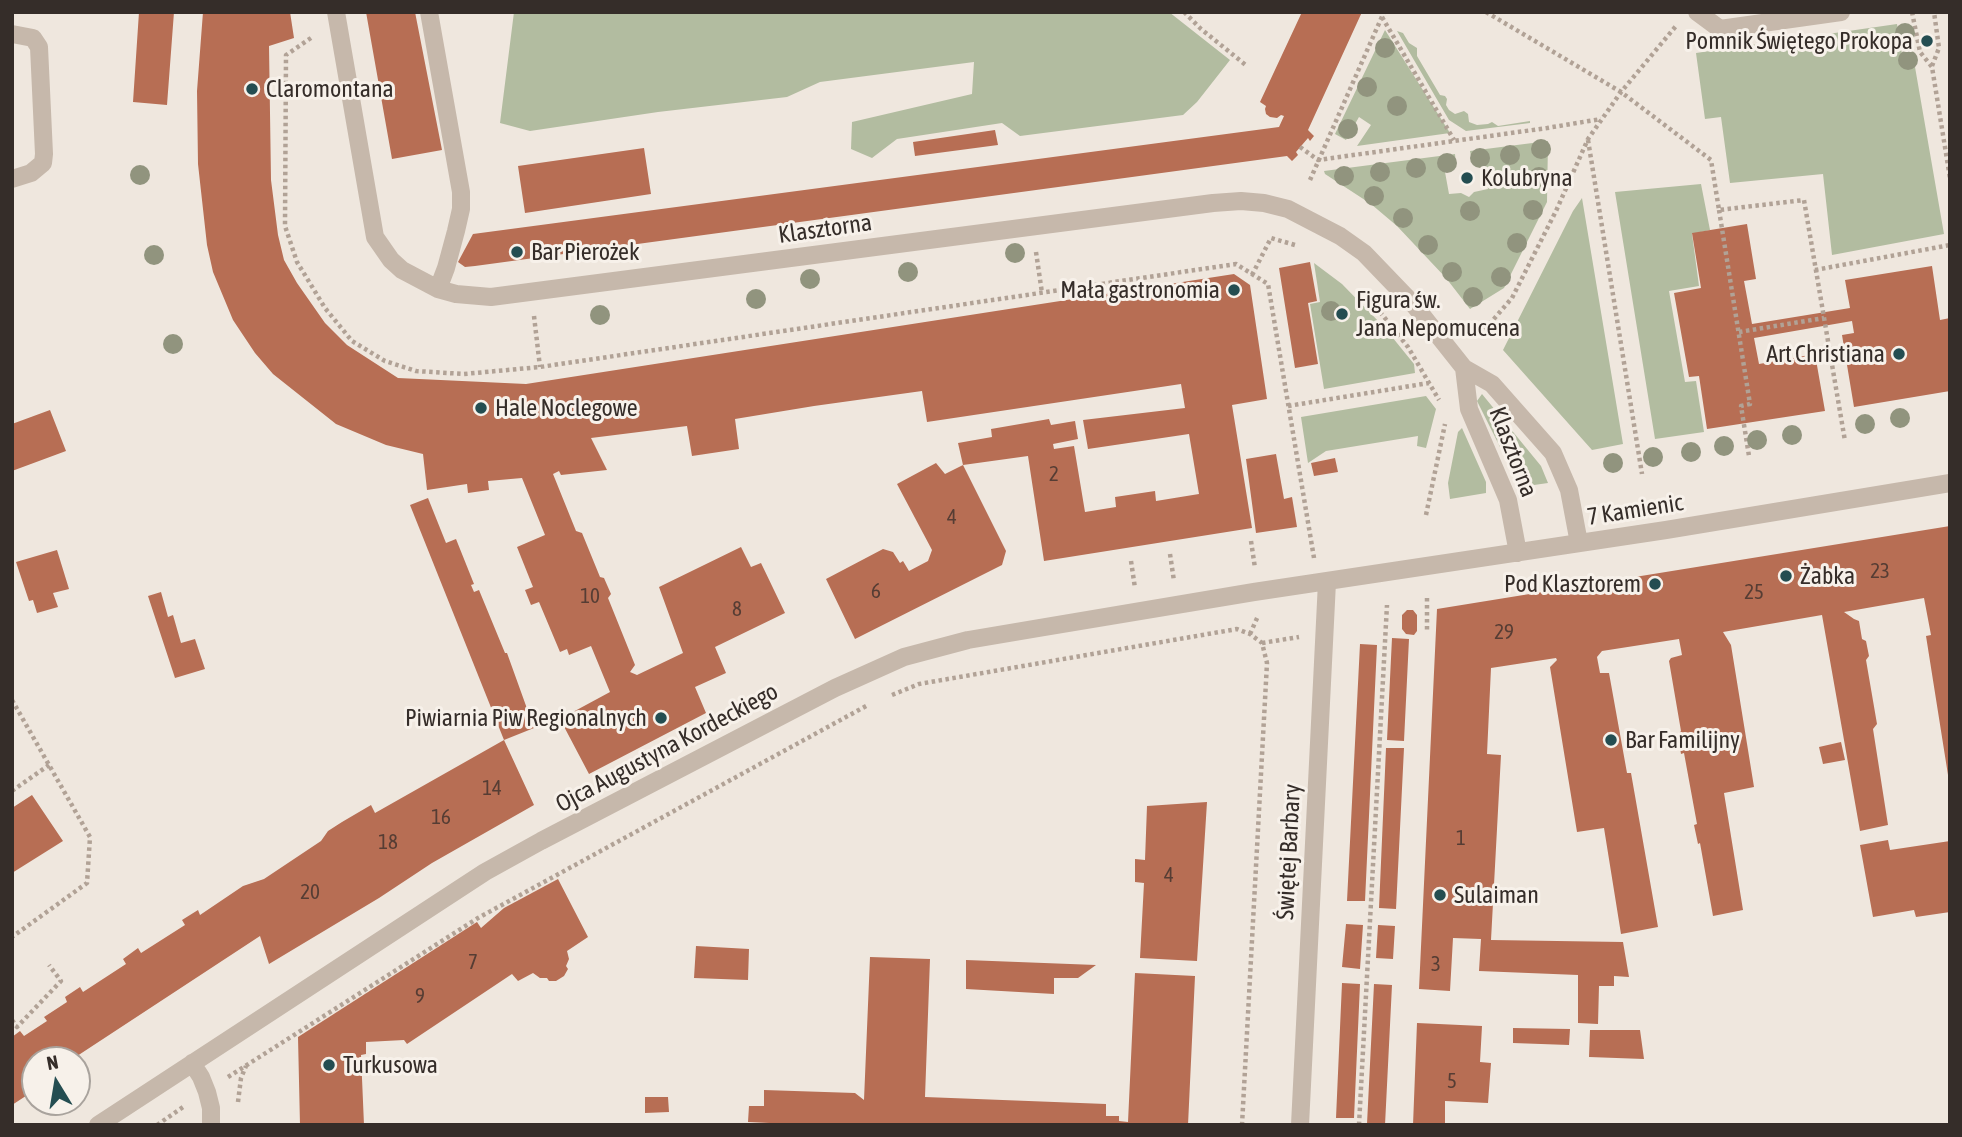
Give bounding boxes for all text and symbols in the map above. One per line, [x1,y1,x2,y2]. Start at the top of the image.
place label: Pomnik Świętego Prokopa [1685,27,1913,55]
marker: Pomnik Świętego Prokopa [1919,33,1935,49]
place label: Claromontana [266,75,394,103]
marker: Claromontana [244,81,260,97]
place label: Kolubryna [1481,164,1573,192]
marker: Kolubryna [1459,170,1475,186]
street label: Klasztorna [776,208,874,250]
place label: Bar Pierożek [531,238,640,266]
marker: Bar Pierożek [509,244,525,260]
place label: Mała gastronomia [1060,276,1220,304]
marker: Mała gastronomia [1226,282,1242,298]
place label: Figura św. Jana Nepomucena [1356,286,1520,342]
marker: Figura św. Jana Nepomucena [1334,306,1350,322]
place label: Art Christiana [1766,340,1885,368]
marker: Art Christiana [1891,346,1907,362]
place label: Hale Noclegowe [495,394,638,422]
marker: Hale Noclegowe [473,400,489,416]
street label: Klasztorna [1483,403,1543,501]
house number: 2 [1049,461,1059,487]
street label: 7 Kamienic [1585,488,1685,532]
house number: 4 [947,504,957,530]
house number: 23 [1870,558,1890,584]
place label: Żabka [1800,562,1855,590]
marker: Żabka [1778,568,1794,584]
place label: Pod Klasztorem [1504,570,1641,598]
marker: Pod Klasztorem [1647,576,1663,592]
house number: 6 [871,578,881,604]
house number: 25 [1744,579,1764,605]
house number: 10 [580,583,600,609]
house number: 8 [732,596,742,622]
house number: 29 [1494,619,1514,645]
street label: Ojca Augustyna Kordeckiego [551,677,783,819]
place label: Piwiarnia Piw Regionalnych [405,704,647,732]
marker: Piwiarnia Piw Regionalnych [653,710,669,726]
place label: Bar Familijny [1625,726,1740,754]
marker: Bar Familijny [1603,732,1619,748]
house number: 14 [482,775,502,801]
street label: Świętej Barbary [1271,783,1307,921]
house number: 16 [431,804,451,830]
house number: 1 [1456,825,1466,851]
house number: 18 [378,829,398,855]
house number: 4 [1164,862,1174,888]
house number: 20 [300,879,320,905]
place label: Sulaiman [1454,881,1539,909]
marker: Sulaiman [1432,887,1448,903]
house number: 7 [468,949,478,975]
house number: 3 [1431,951,1441,977]
house number: 9 [415,983,425,1009]
north arrow [21,1046,91,1116]
text: N [45,1050,60,1074]
place label: Turkusowa [343,1051,438,1079]
marker: Turkusowa [321,1057,337,1073]
house number: 5 [1447,1068,1457,1094]

